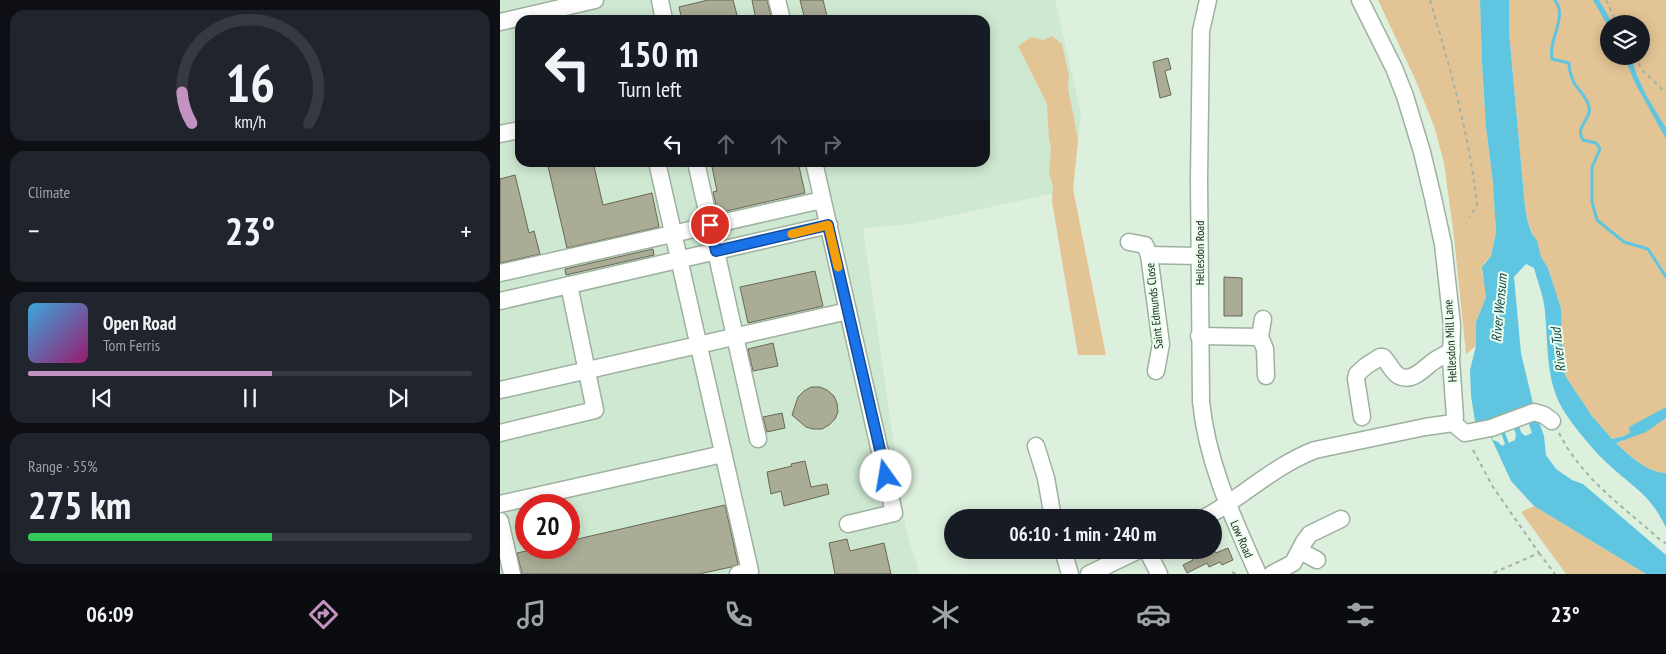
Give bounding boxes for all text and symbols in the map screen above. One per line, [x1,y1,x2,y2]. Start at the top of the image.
map controls [1600,15,1650,65]
button: layers [1600,15,1650,65]
text: 150 m [618,31,699,77]
icon: left [535,35,600,100]
text: 16 [225,49,275,116]
text: Turn left [618,75,682,103]
text: km/h [234,110,266,133]
icon: left [659,130,687,158]
icon: ahead [712,130,740,158]
icon: ahead [765,130,793,158]
icon: right [818,130,846,158]
text: Climate [28,182,70,202]
pin [689,204,731,246]
text: 23° [225,206,275,255]
icon: arrive [696,211,724,239]
text: − [28,212,40,249]
text: + [460,212,472,249]
street label: Hellesdon Road [1192,221,1207,285]
street label: Saint Edmunds Close [1142,262,1166,350]
water label: River Wensum [1487,272,1511,343]
street label: Hellesdon Mill Lane [1440,299,1460,383]
text: Open Road [103,311,176,335]
water label: River Tud [1546,325,1570,373]
text: Tom Ferris [103,335,160,355]
icon: previous [88,384,116,412]
icon: pause [236,384,264,412]
icon: next [384,384,412,412]
position arrow [859,449,911,501]
text: Range · 55% [28,456,97,476]
text: 275 km [28,480,131,529]
speed limit sign: 20 [515,494,580,559]
street label: Low Road [1227,518,1257,560]
text: 06:10 · 1 min · 240 m [1010,522,1156,546]
icon: directions [306,597,341,632]
icon: music [514,597,549,632]
icon: phone [721,597,756,632]
icon: climate [928,597,963,632]
icon: car [1136,597,1171,632]
icon: filters [1343,597,1378,632]
text: 06:09 [86,600,134,628]
text: 23° [1551,600,1580,628]

